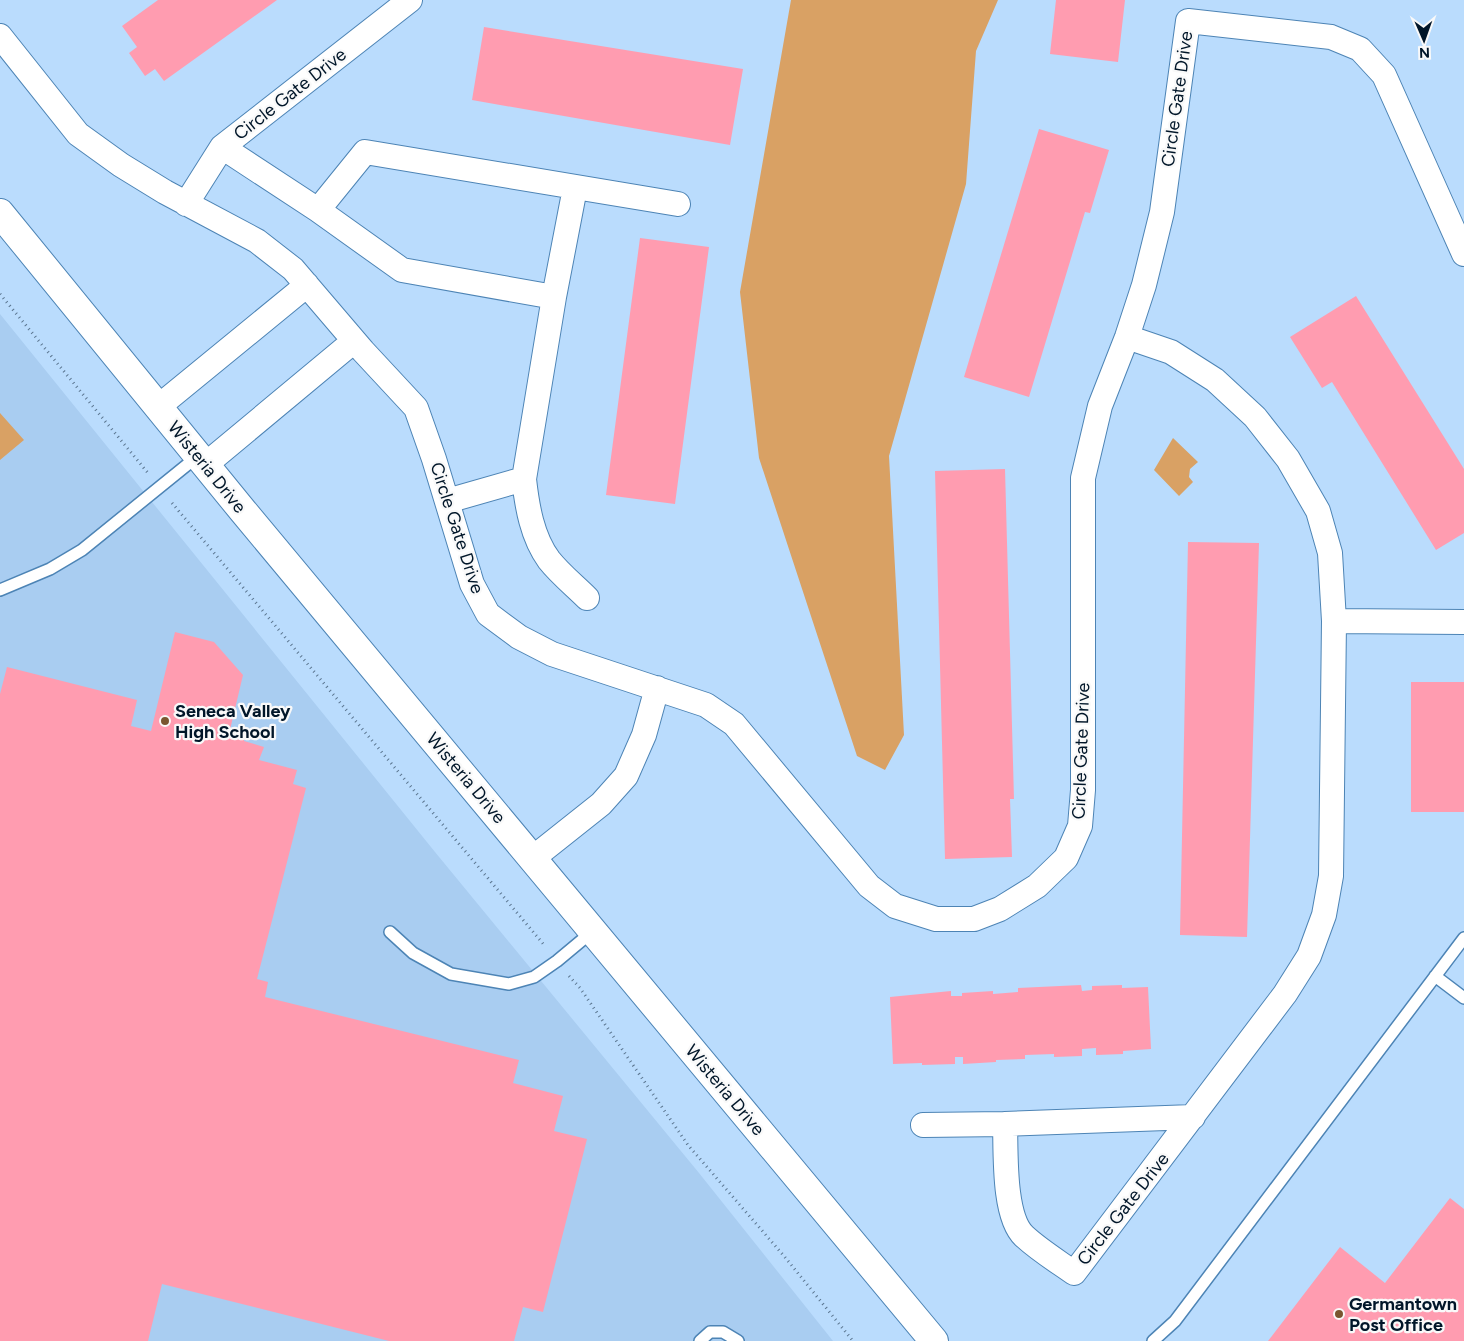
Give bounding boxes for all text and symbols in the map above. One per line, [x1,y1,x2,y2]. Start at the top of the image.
north arrow [1399,15,1449,65]
street label: Circle Gate Drive [1157,30,1197,168]
street label: Circle Gate Drive [229,43,351,145]
text: N [1419,44,1430,61]
street label: Wisteria Drive [163,417,251,518]
street label: Circle Gate Drive [425,460,489,597]
street label: Circle Gate Drive [1068,682,1094,820]
place label: Seneca Valley High School [175,700,291,743]
marker: Seneca Valley High School [159,715,171,727]
street label: Wisteria Drive [422,728,511,828]
street label: Wisteria Drive [681,1040,770,1140]
street label: Circle Gate Drive [1072,1148,1174,1270]
place label: Germantown Post Office [1349,1293,1457,1336]
marker: Germantown Post Office [1333,1308,1345,1320]

